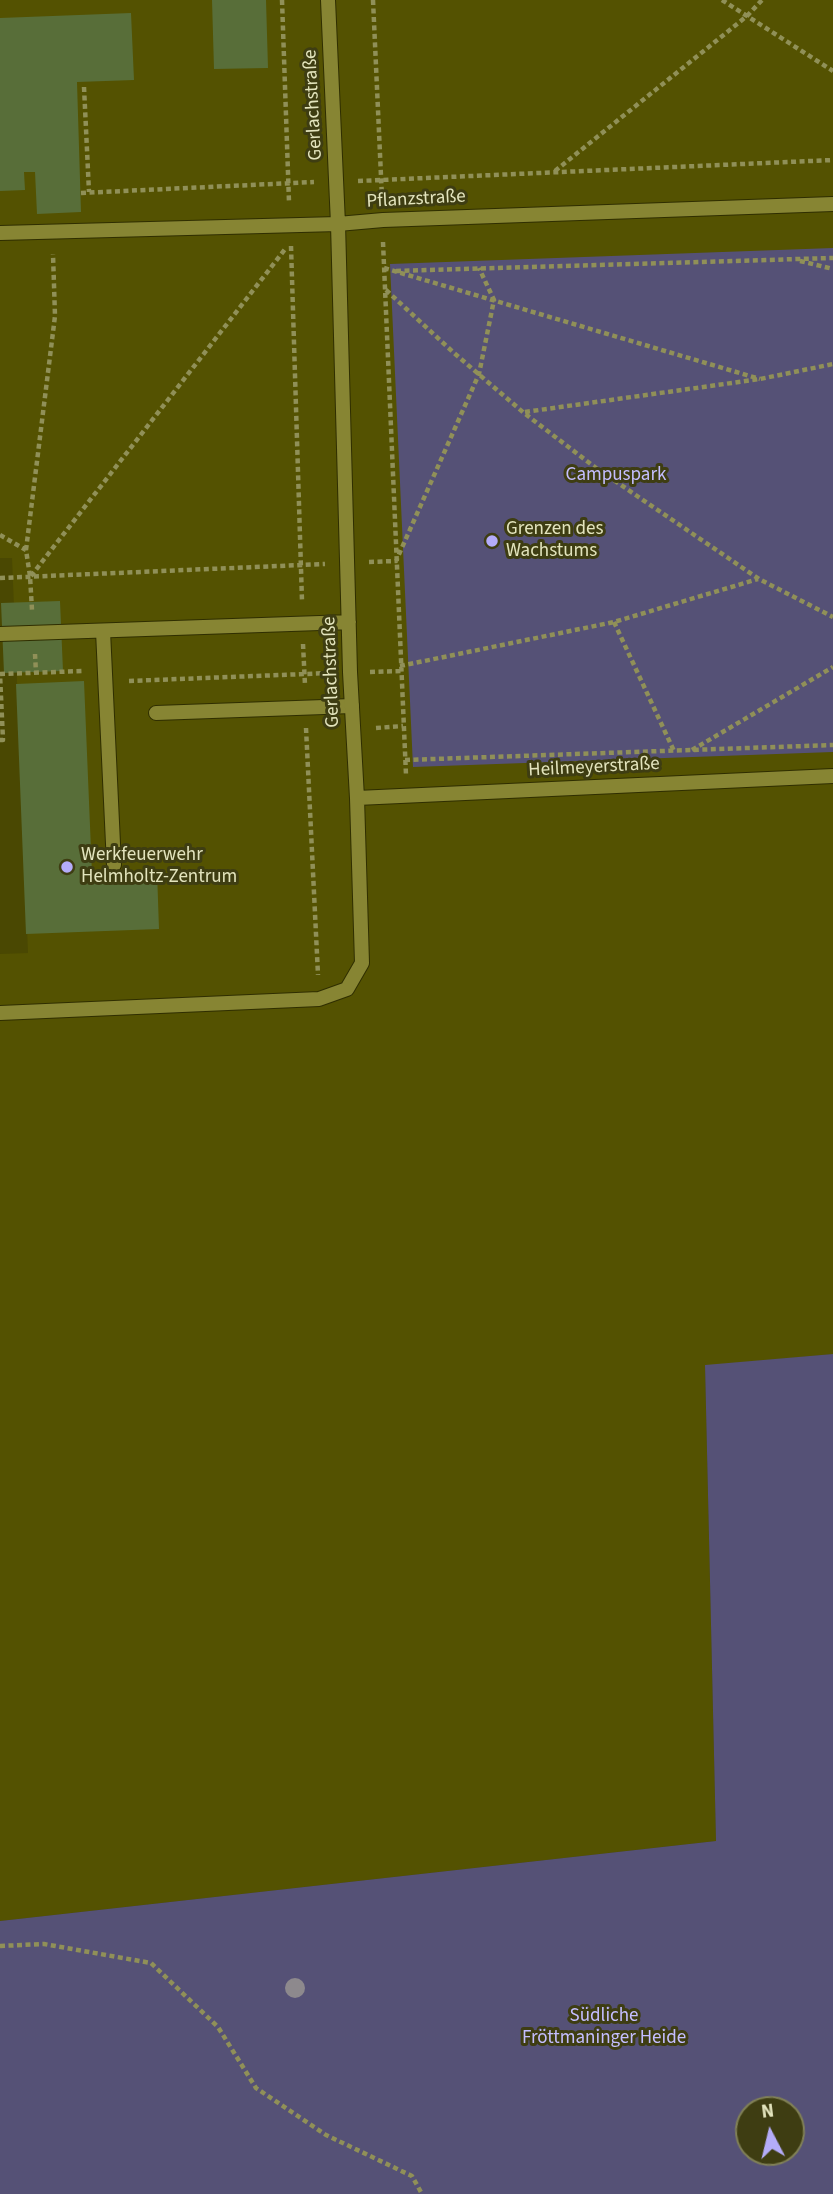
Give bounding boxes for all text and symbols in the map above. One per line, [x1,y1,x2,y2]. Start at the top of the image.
street label: Gerlachstraße [300,49,328,161]
street label: Pflanzstraße [366,186,466,214]
park label: Campuspark [566,465,666,487]
place label: Grenzen des Wachstums [506,519,603,563]
marker: Grenzen des Wachstums [484,533,500,549]
street label: Gerlachstraße [319,616,345,728]
street label: Heilmeyerstraße [528,753,660,783]
place label: Werkfeuerwehr Helmholtz-Zentrum [81,845,237,889]
marker: Werkfeuerwehr Helmholtz-Zentrum [59,859,75,875]
park label: Südliche Fröttmaninger Heide [522,2006,686,2050]
north arrow [735,2096,805,2166]
text: N [760,2097,776,2126]

